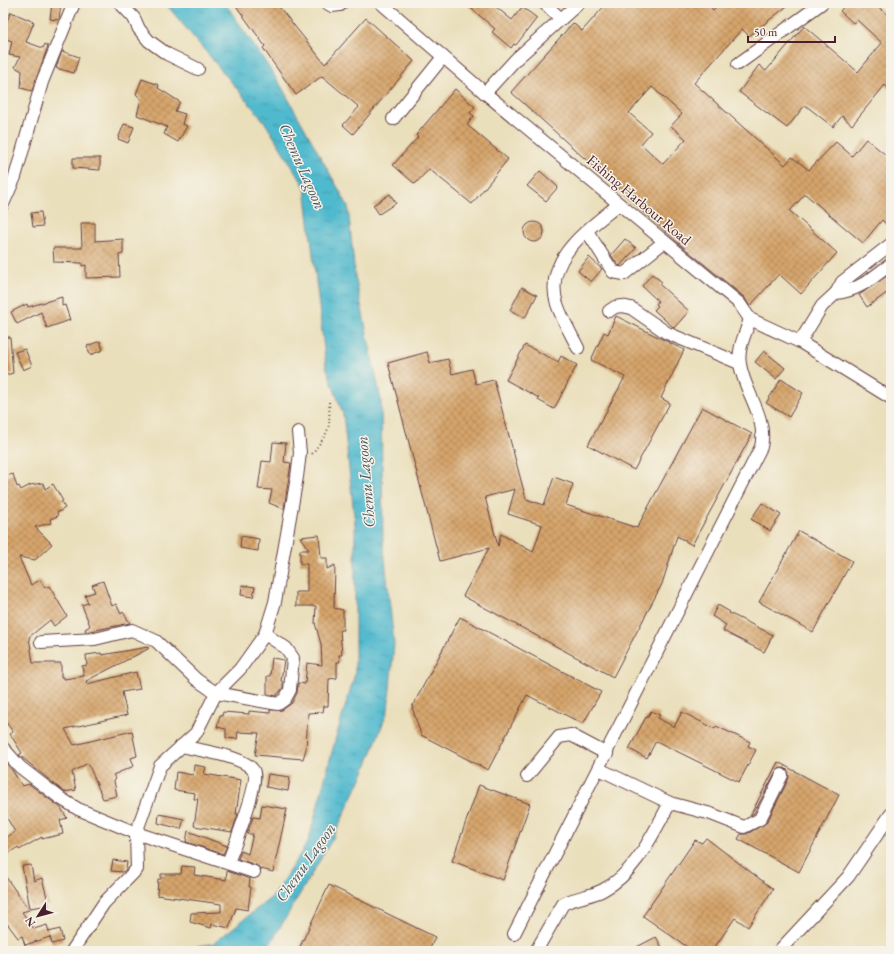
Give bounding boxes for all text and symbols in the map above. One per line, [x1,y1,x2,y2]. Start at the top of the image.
scale bar [748,18,835,44]
text: 50 m [754,24,778,40]
water label: Chemu Lagoon [274,120,331,212]
street label: Fishing Harbour Road [583,150,696,249]
water label: Chemu Lagoon [351,435,380,529]
water label: Chemu Lagoon [270,819,340,906]
north arrow [18,896,58,936]
text: N [22,914,38,930]

